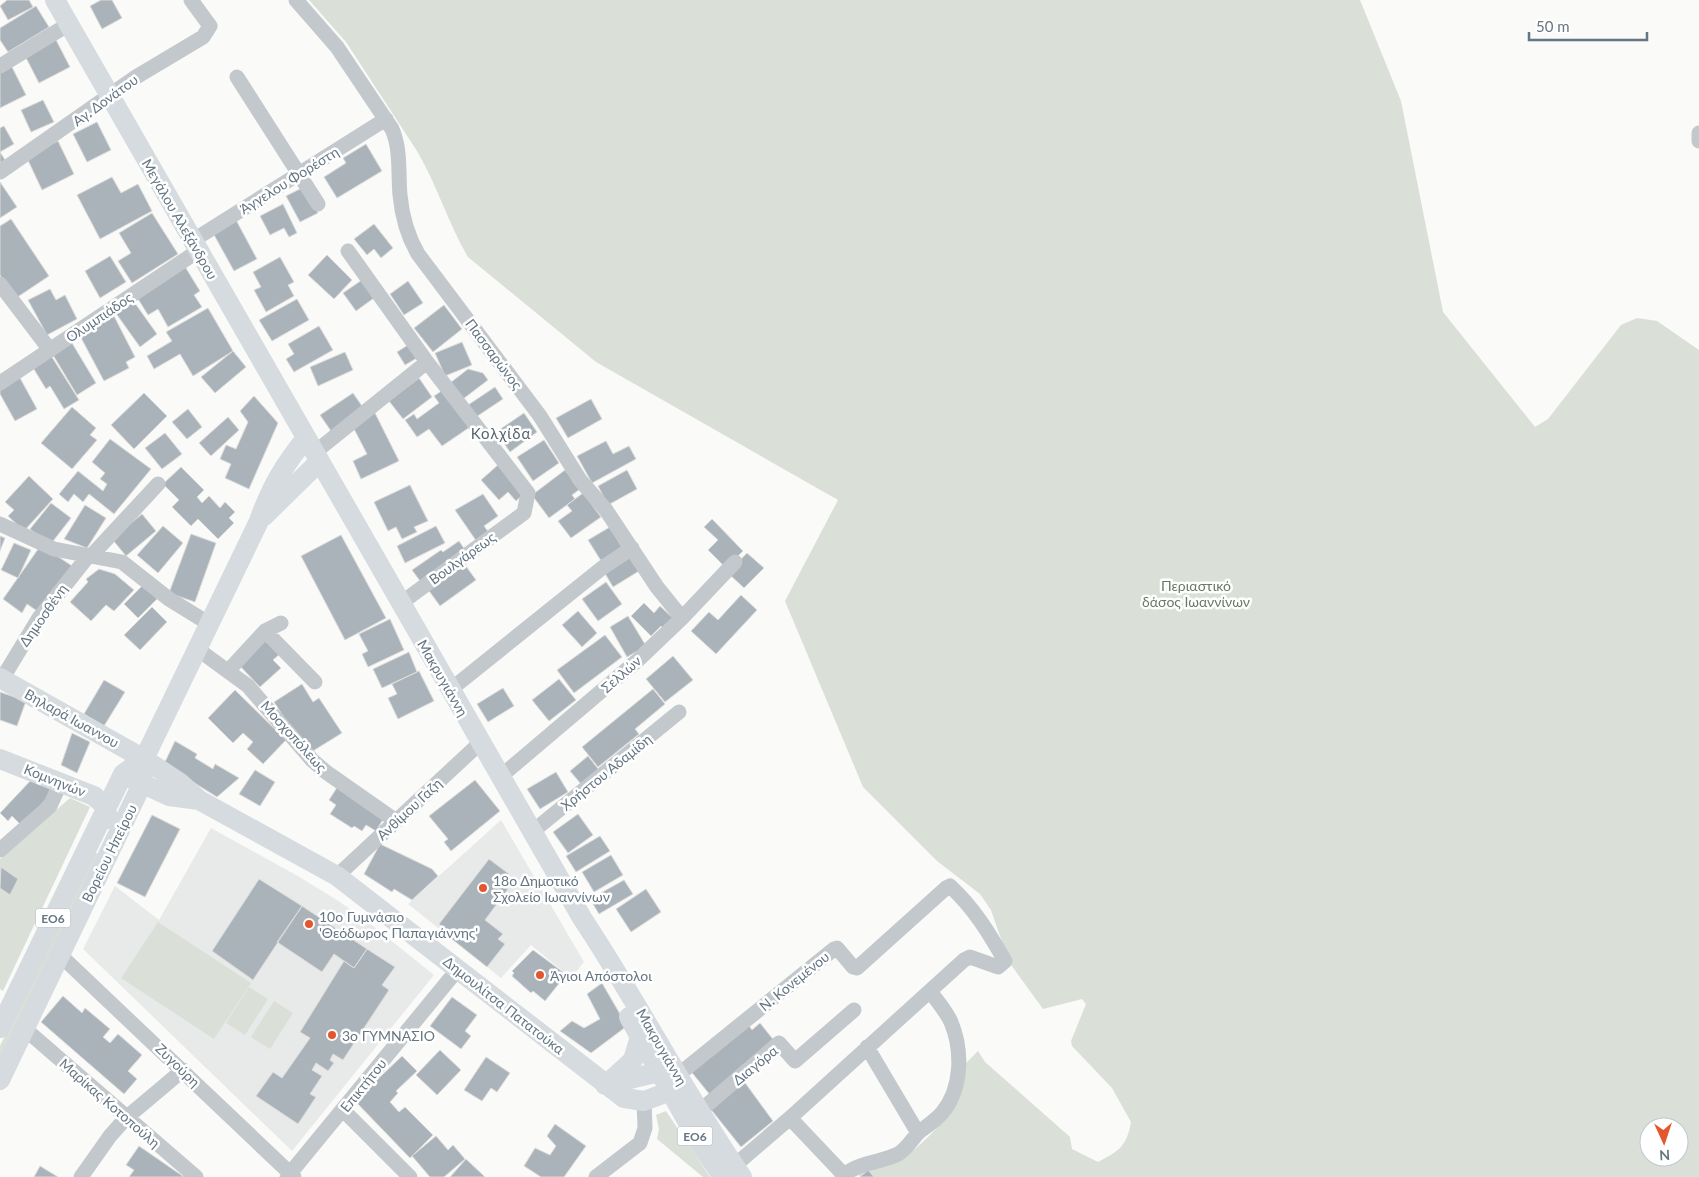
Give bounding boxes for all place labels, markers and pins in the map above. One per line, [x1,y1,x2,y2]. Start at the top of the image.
place label: 18ο Δημοτικό Σχολείο Ιωαννίνων [493,872,610,905]
marker: 18ο Δημοτικό Σχολείο Ιωαννίνων [477,882,489,894]
place label: 10ο Γυμνάσιο 'Θεόδωρος Παπαγιάννης' [319,908,478,941]
marker: 10ο Γυμνάσιο 'Θεόδωρος Παπαγιάννης' [303,918,315,930]
place label: Άγιοι Απόστολοι [550,967,652,984]
marker: Άγιοι Απόστολοι [534,969,546,981]
place label: 3ο ΓΥΜΝΑΣΙΟ [342,1027,435,1044]
marker: 3ο ΓΥΜΝΑΣΙΟ [326,1029,338,1041]

